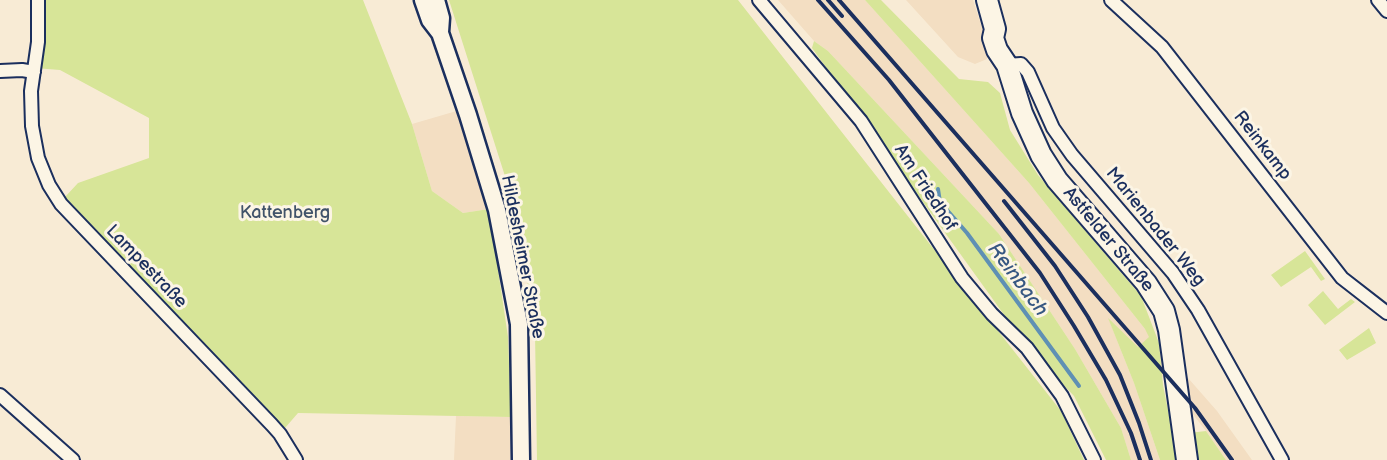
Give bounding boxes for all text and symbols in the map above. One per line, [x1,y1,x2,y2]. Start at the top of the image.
street label: Reinkamp [1228,107,1296,185]
street label: Am Friedhof [889,141,961,235]
street label: Marienbader Weg [1100,163,1210,291]
street label: Hildesheimer Straße [496,173,548,341]
street label: Astfelder Straße [1058,183,1158,297]
park label: Kattenberg [240,202,330,224]
street label: Lampestraße [101,221,191,313]
water label: Reinbach [982,239,1052,321]

